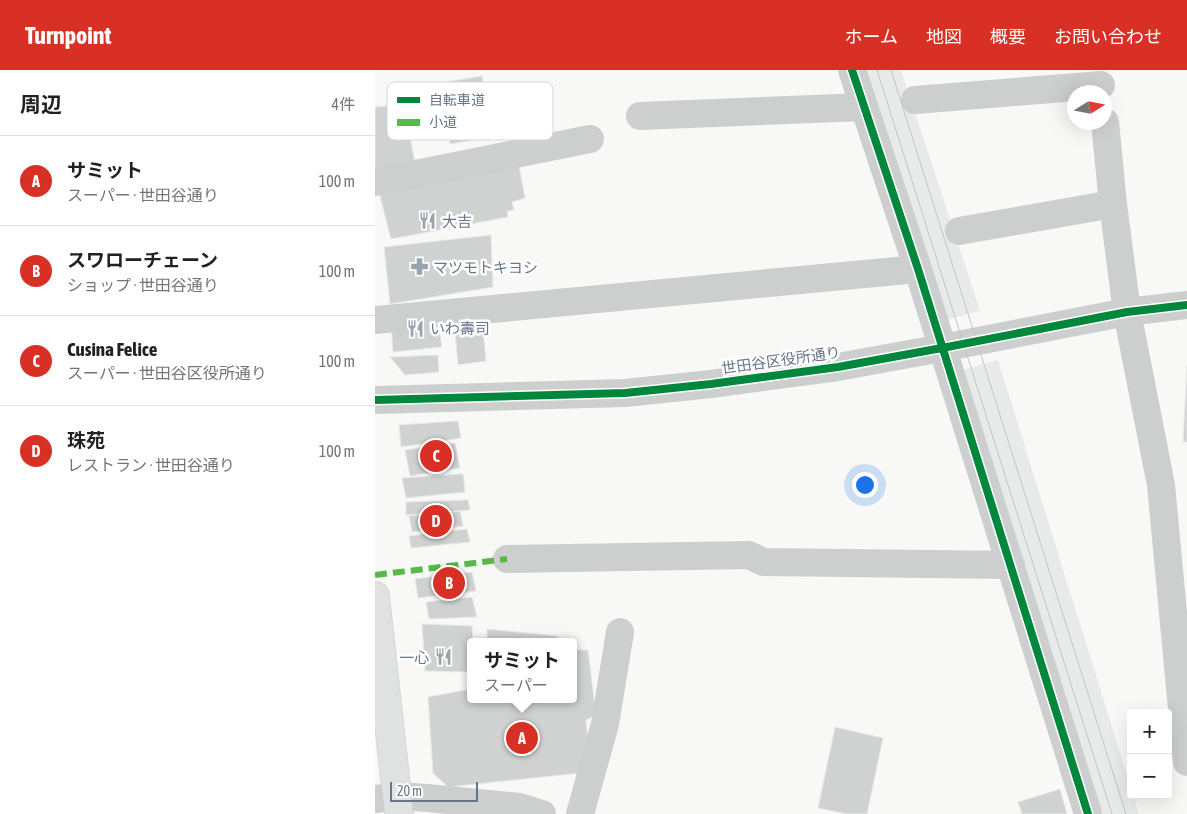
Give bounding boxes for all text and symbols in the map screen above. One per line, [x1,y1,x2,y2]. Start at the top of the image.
text: Turnpoint [25,22,111,49]
text: ホーム [845,26,898,47]
text: 地図 [926,26,962,47]
text: 概要 [990,26,1026,47]
text: お問い合わせ [1054,26,1162,47]
legend [387,82,553,140]
north arrow [1067,85,1112,130]
text: 周辺 [20,92,62,116]
text: 自転車道 [429,92,485,108]
text: 4件 [331,95,355,113]
text: 小道 [429,114,457,130]
text: サミット [67,159,143,181]
text: A [32,172,40,190]
text: 100 m [319,172,355,190]
text: スーパー · 世田谷通り [67,186,219,204]
restaurant icon: 大吉 [418,211,438,231]
place label: 大吉 [442,213,472,230]
text: スワローチェーン [67,249,218,271]
pharmacy icon: マツモトキヨシ [409,257,429,277]
place label: マツモトキヨシ [433,259,538,276]
text: B [32,262,40,280]
text: 100 m [319,262,355,280]
text: ショップ · 世田谷通り [67,276,219,294]
restaurant icon: いわ壽司 [406,318,426,338]
place label: いわ壽司 [430,320,490,337]
text: Cusina Felice [67,338,157,360]
street label: 世田谷区役所通り [720,343,842,377]
text: C [32,352,40,370]
text: 100 m [319,352,355,370]
text: スーパー · 世田谷区役所通り [67,364,267,382]
text: 珠苑 [67,429,105,451]
pin: C [420,437,452,475]
text: D [32,442,40,460]
text: 100 m [319,442,355,460]
text: レストラン · 世田谷通り [67,456,235,474]
your location [852,472,878,498]
pin: D [420,502,452,540]
pin: B [433,564,465,602]
popup [467,638,577,703]
restaurant icon: 一心 [433,647,453,667]
place label: 一心 [399,649,429,666]
text: サミット [484,649,560,671]
text: スーパー [484,676,548,694]
map controls [1127,709,1172,799]
button: + [1127,709,1172,754]
pin: A [506,719,538,757]
button: − [1127,754,1172,799]
scale bar [390,779,477,802]
text: 20 m [397,783,422,799]

